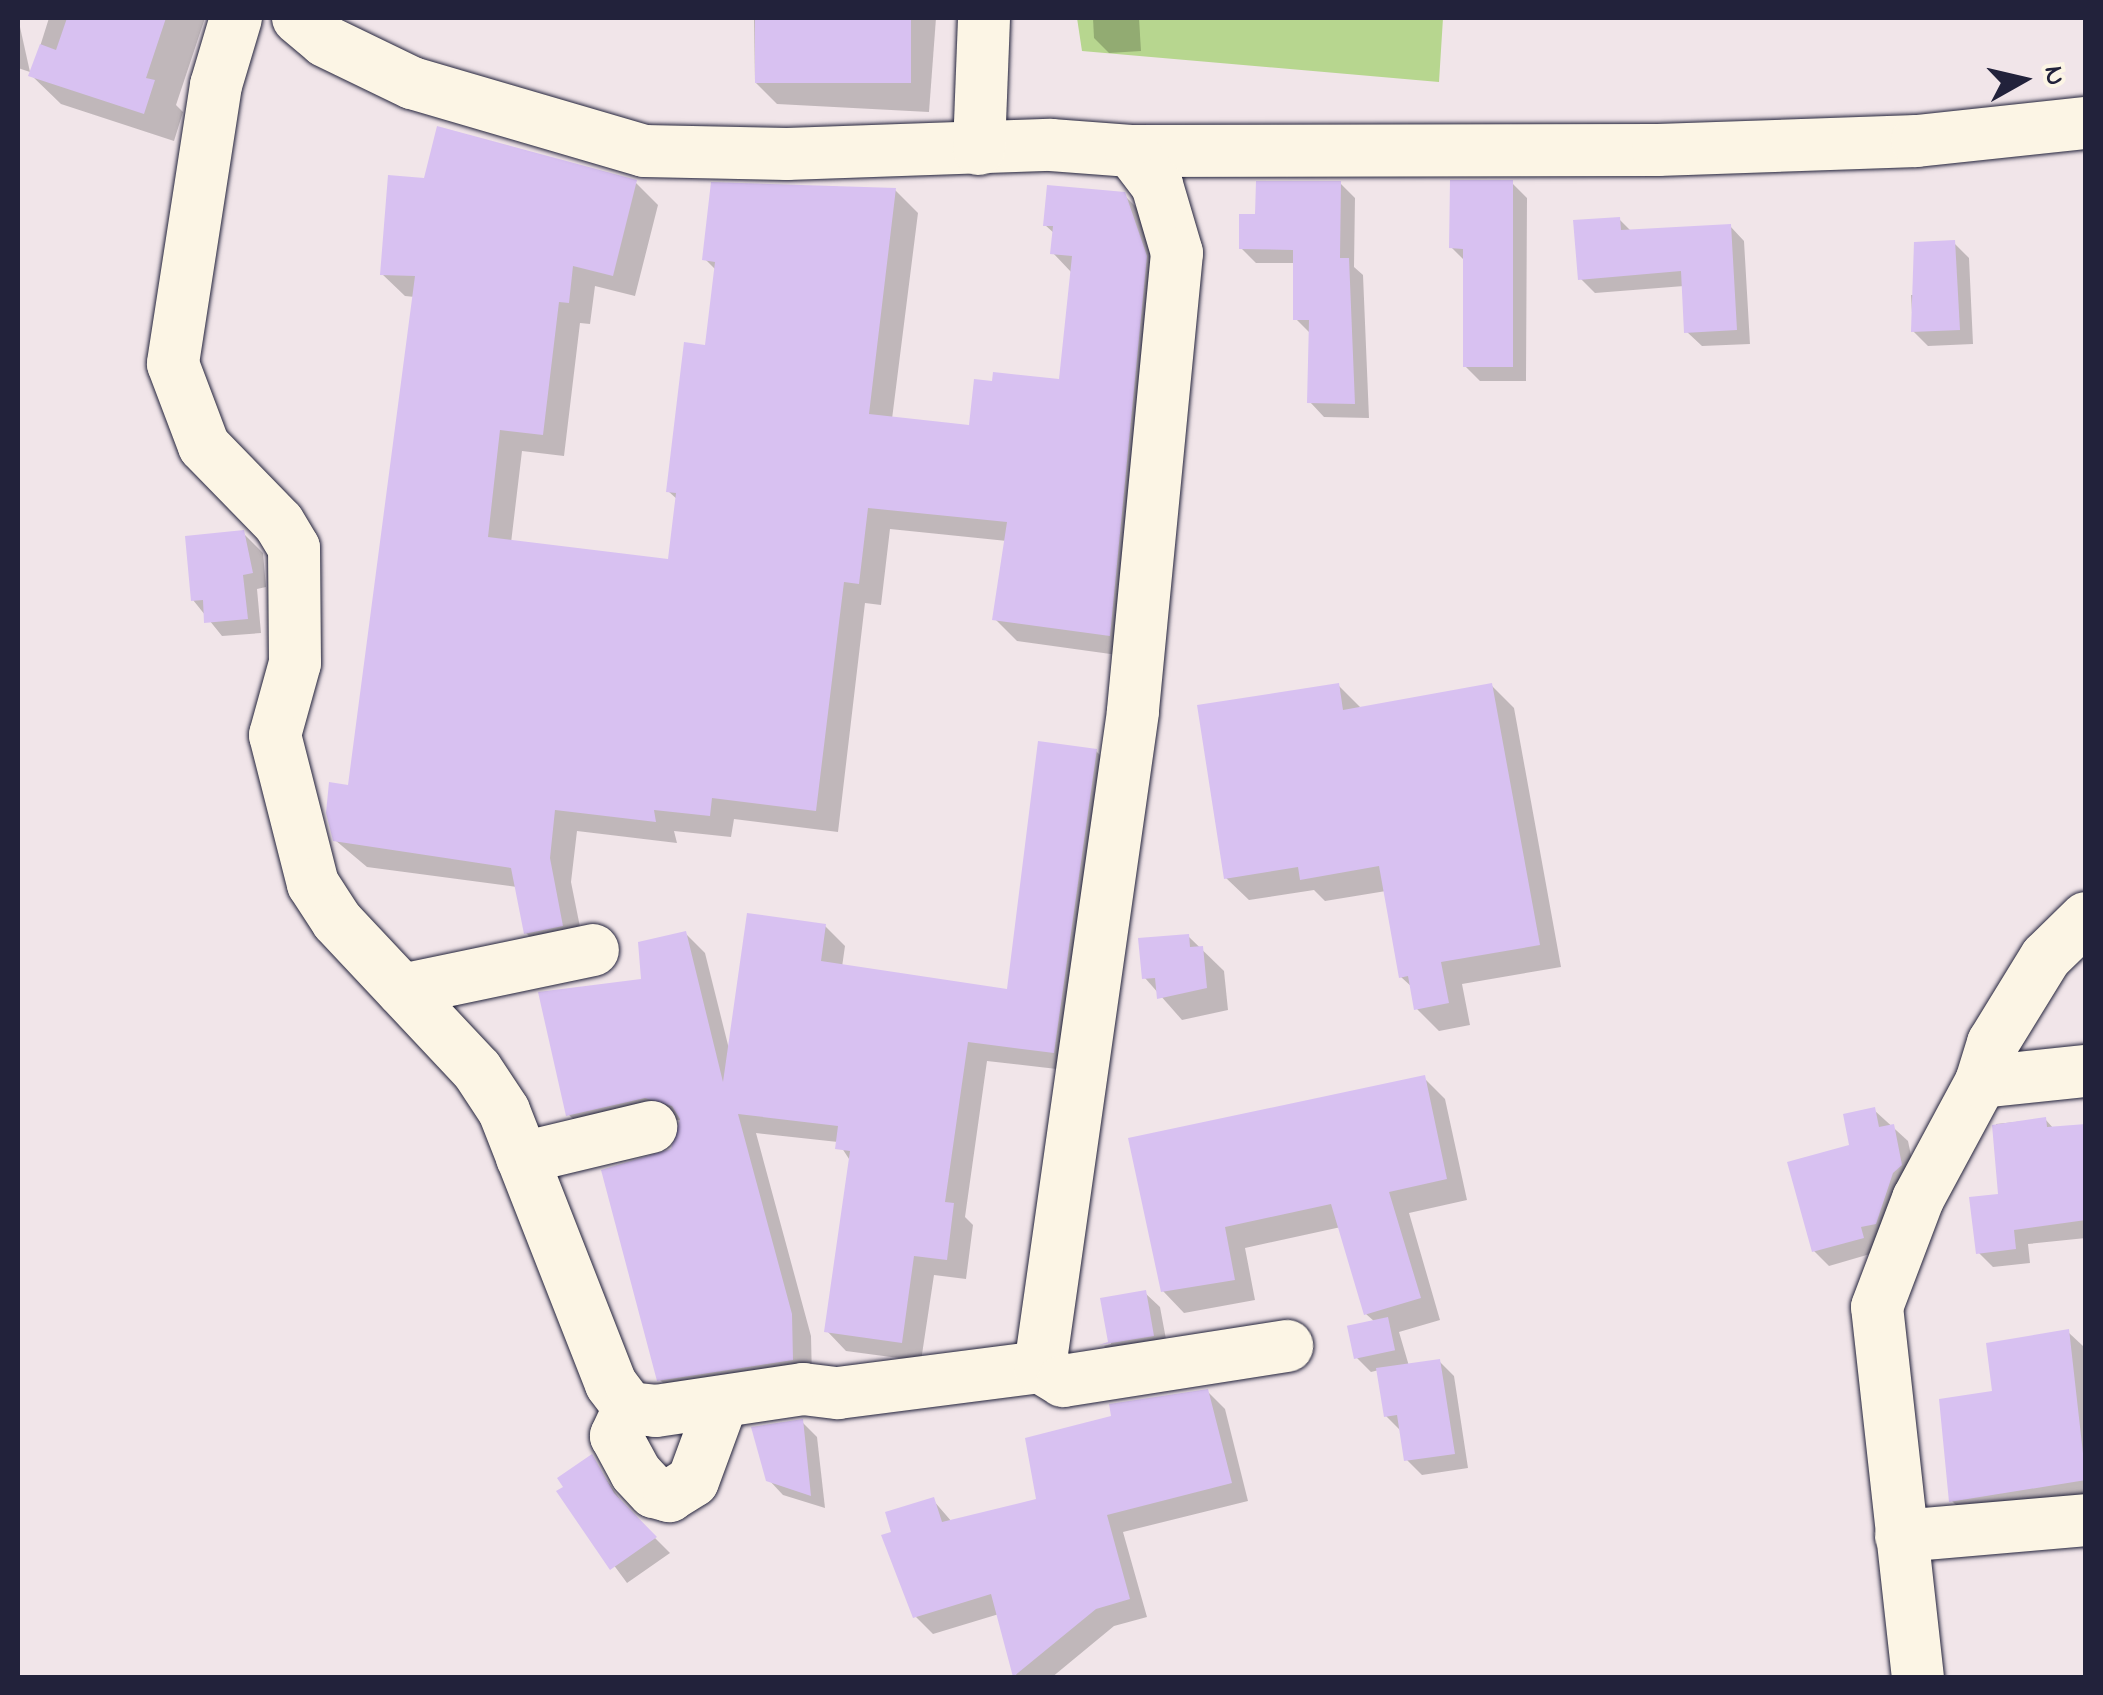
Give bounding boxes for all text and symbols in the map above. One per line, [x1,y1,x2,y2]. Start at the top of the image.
north arrow [1973,30,2073,130]
text: N [2032,64,2075,88]

